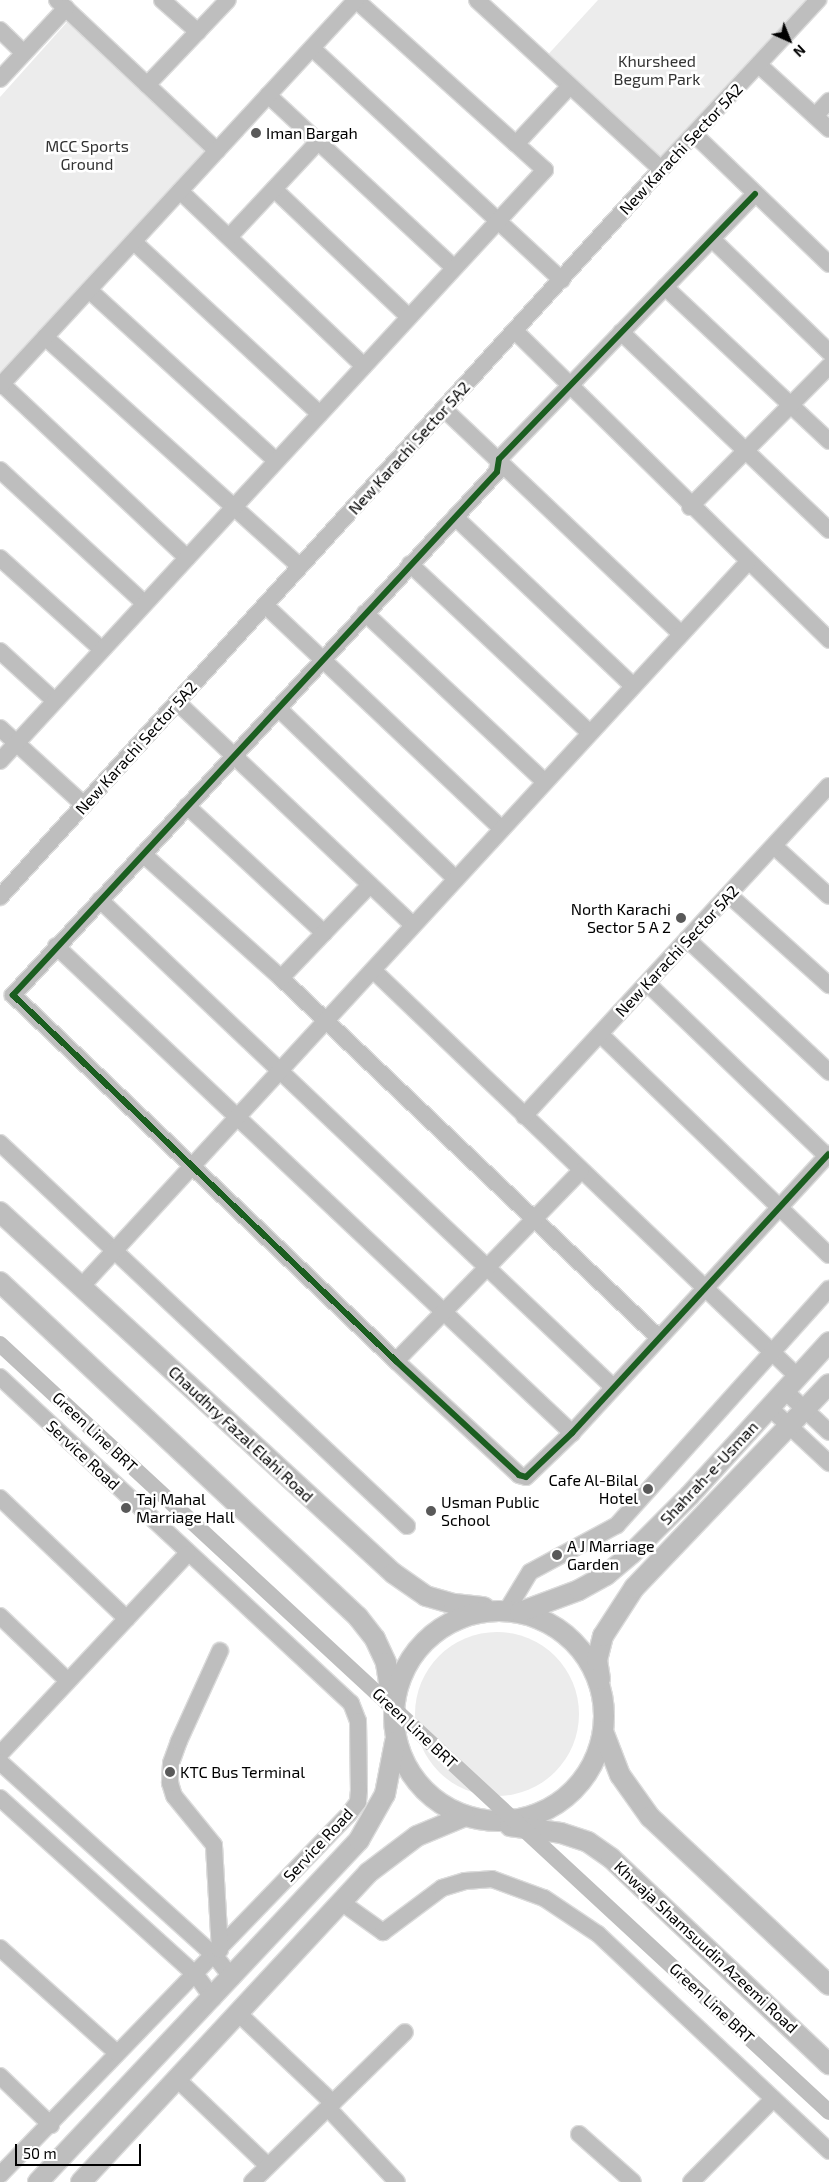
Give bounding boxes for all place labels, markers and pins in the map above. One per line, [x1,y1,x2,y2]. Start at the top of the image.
place label: Iman Bargah [266,123,358,143]
marker: Iman Bargah [250,127,262,139]
place label: North Karachi Sector 5 A 2 [571,899,671,937]
marker: North Karachi Sector 5 A 2 [675,912,687,924]
place label: Cafe Al-Bilal Hotel [548,1470,638,1508]
marker: Cafe Al-Bilal Hotel [642,1483,654,1495]
place label: Taj Mahal Marriage Hall [136,1489,234,1527]
place label: Usman Public School [441,1492,540,1530]
marker: Taj Mahal Marriage Hall [120,1502,132,1514]
marker: Usman Public School [425,1505,437,1517]
place label: A J Marriage Garden [567,1536,655,1574]
marker: A J Marriage Garden [551,1549,563,1561]
place label: KTC Bus Terminal [180,1762,305,1782]
marker: KTC Bus Terminal [164,1766,176,1778]

